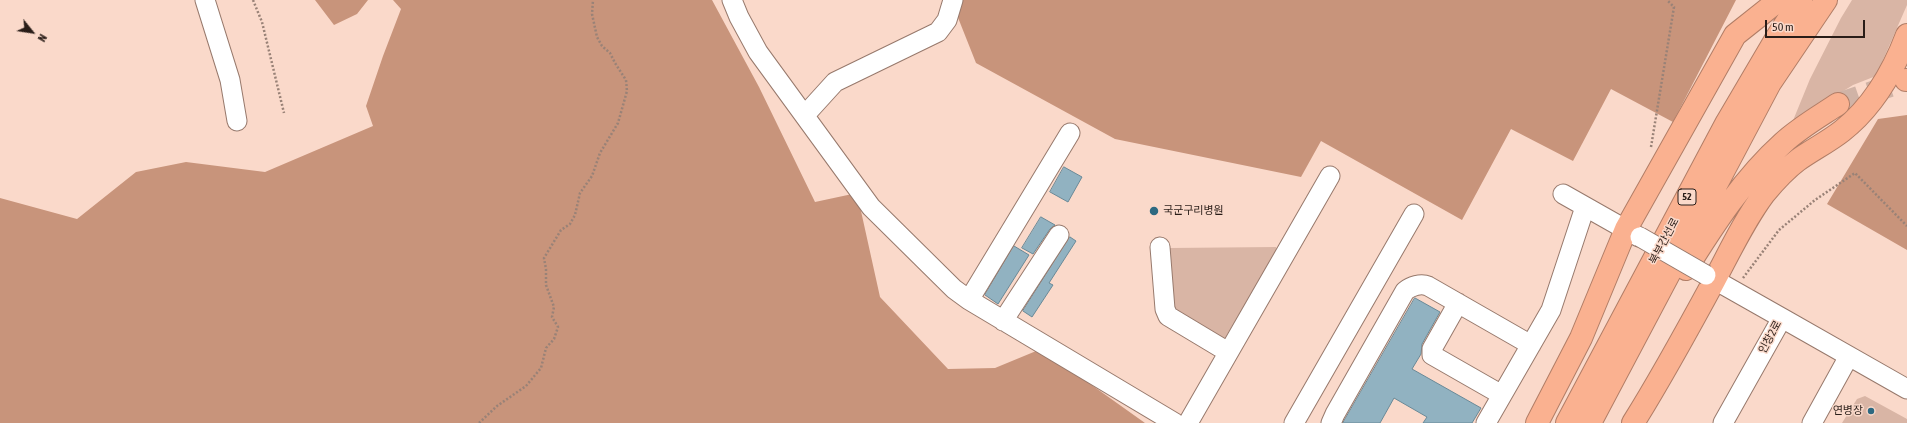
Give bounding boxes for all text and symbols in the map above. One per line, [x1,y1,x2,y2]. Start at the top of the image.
north arrow [12,12,52,52]
scale bar [1767,12,1867,38]
text: 50 m [1772,20,1794,34]
text: N [36,32,49,44]
road number: 52 [1678,189,1696,205]
place label: 국군구리병원 [1163,204,1224,218]
marker: 국군구리병원 [1148,205,1160,217]
street label: 북부간선로 [1646,216,1682,266]
street label: 인창2로 [1756,318,1784,356]
place label: 연병장 [1833,404,1863,418]
marker: 연병장 [1866,406,1876,416]

